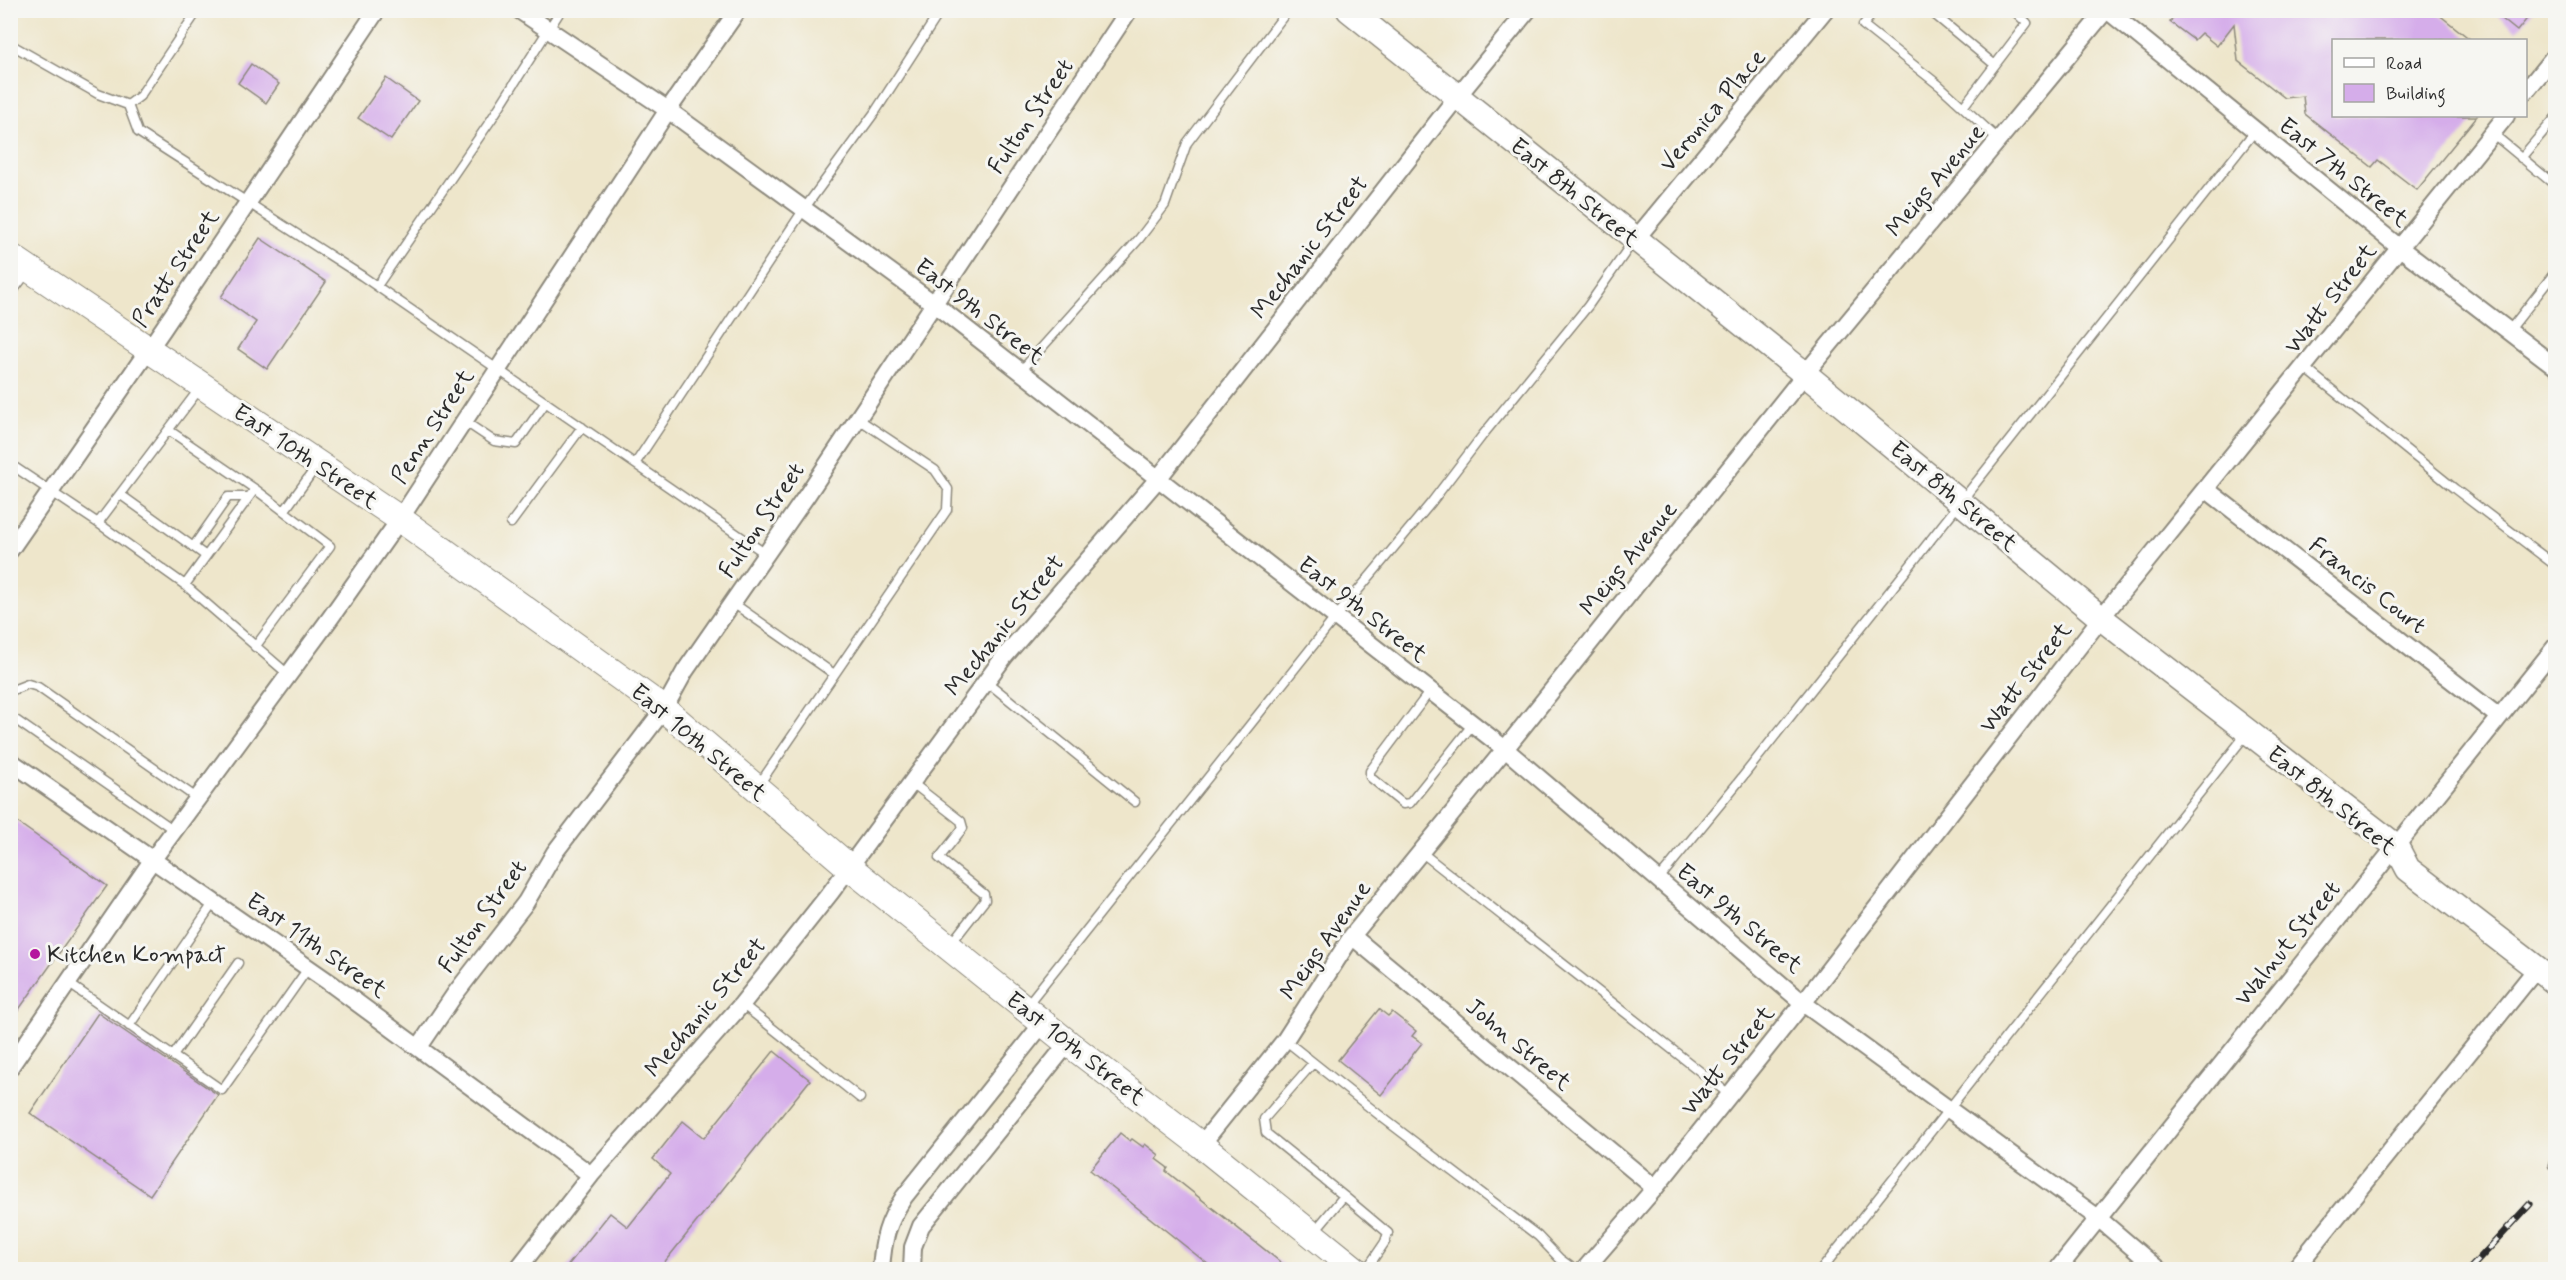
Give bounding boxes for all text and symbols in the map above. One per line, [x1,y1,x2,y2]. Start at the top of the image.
legend [2332,39,2527,117]
street label: Veronica Place [1653,43,1774,179]
text: Road [2386,52,2422,76]
street label: Fulton Street [981,53,1081,181]
text: Building [2386,82,2446,108]
street label: East 7th Street [2272,111,2415,235]
street label: Meigs Avenue [1880,118,1993,244]
street label: East 8th Street [1503,131,1645,255]
street label: Mechanic Street [1244,170,1376,326]
street label: Pratt Street [126,204,227,334]
street label: Watt Street [2278,237,2384,361]
street label: East 9th Street [908,252,1050,372]
street label: Penn Street [385,364,482,490]
street label: East 10th Street [227,397,384,517]
street label: East 8th Street [1883,435,2023,560]
street label: Fulton Street [712,457,812,585]
street label: Meigs Avenue [1573,495,1685,623]
street label: Francis Court [2302,531,2432,642]
street label: Mechanic Street [938,549,1072,703]
street label: East 9th Street [1291,550,1433,670]
street label: Watt Street [1973,616,2079,740]
street label: East 10th Street [623,677,773,809]
street label: East 8th Street [2260,739,2402,863]
street label: Fulton Street [432,854,535,980]
street label: East 9th Street [1669,857,1809,981]
street label: Meigs Avenue [1274,875,1379,1007]
street label: Walnut Street [2228,875,2348,1013]
street label: East 11th Street [240,886,393,1006]
street label: Mechanic Street [638,931,774,1085]
place label: Kitchen Kompact [47,940,226,971]
marker: Kitchen Kompact [28,947,42,961]
street label: East 10th Street [999,985,1151,1113]
street label: John Street [1459,992,1577,1098]
street label: Watt Street [1674,1000,1782,1122]

